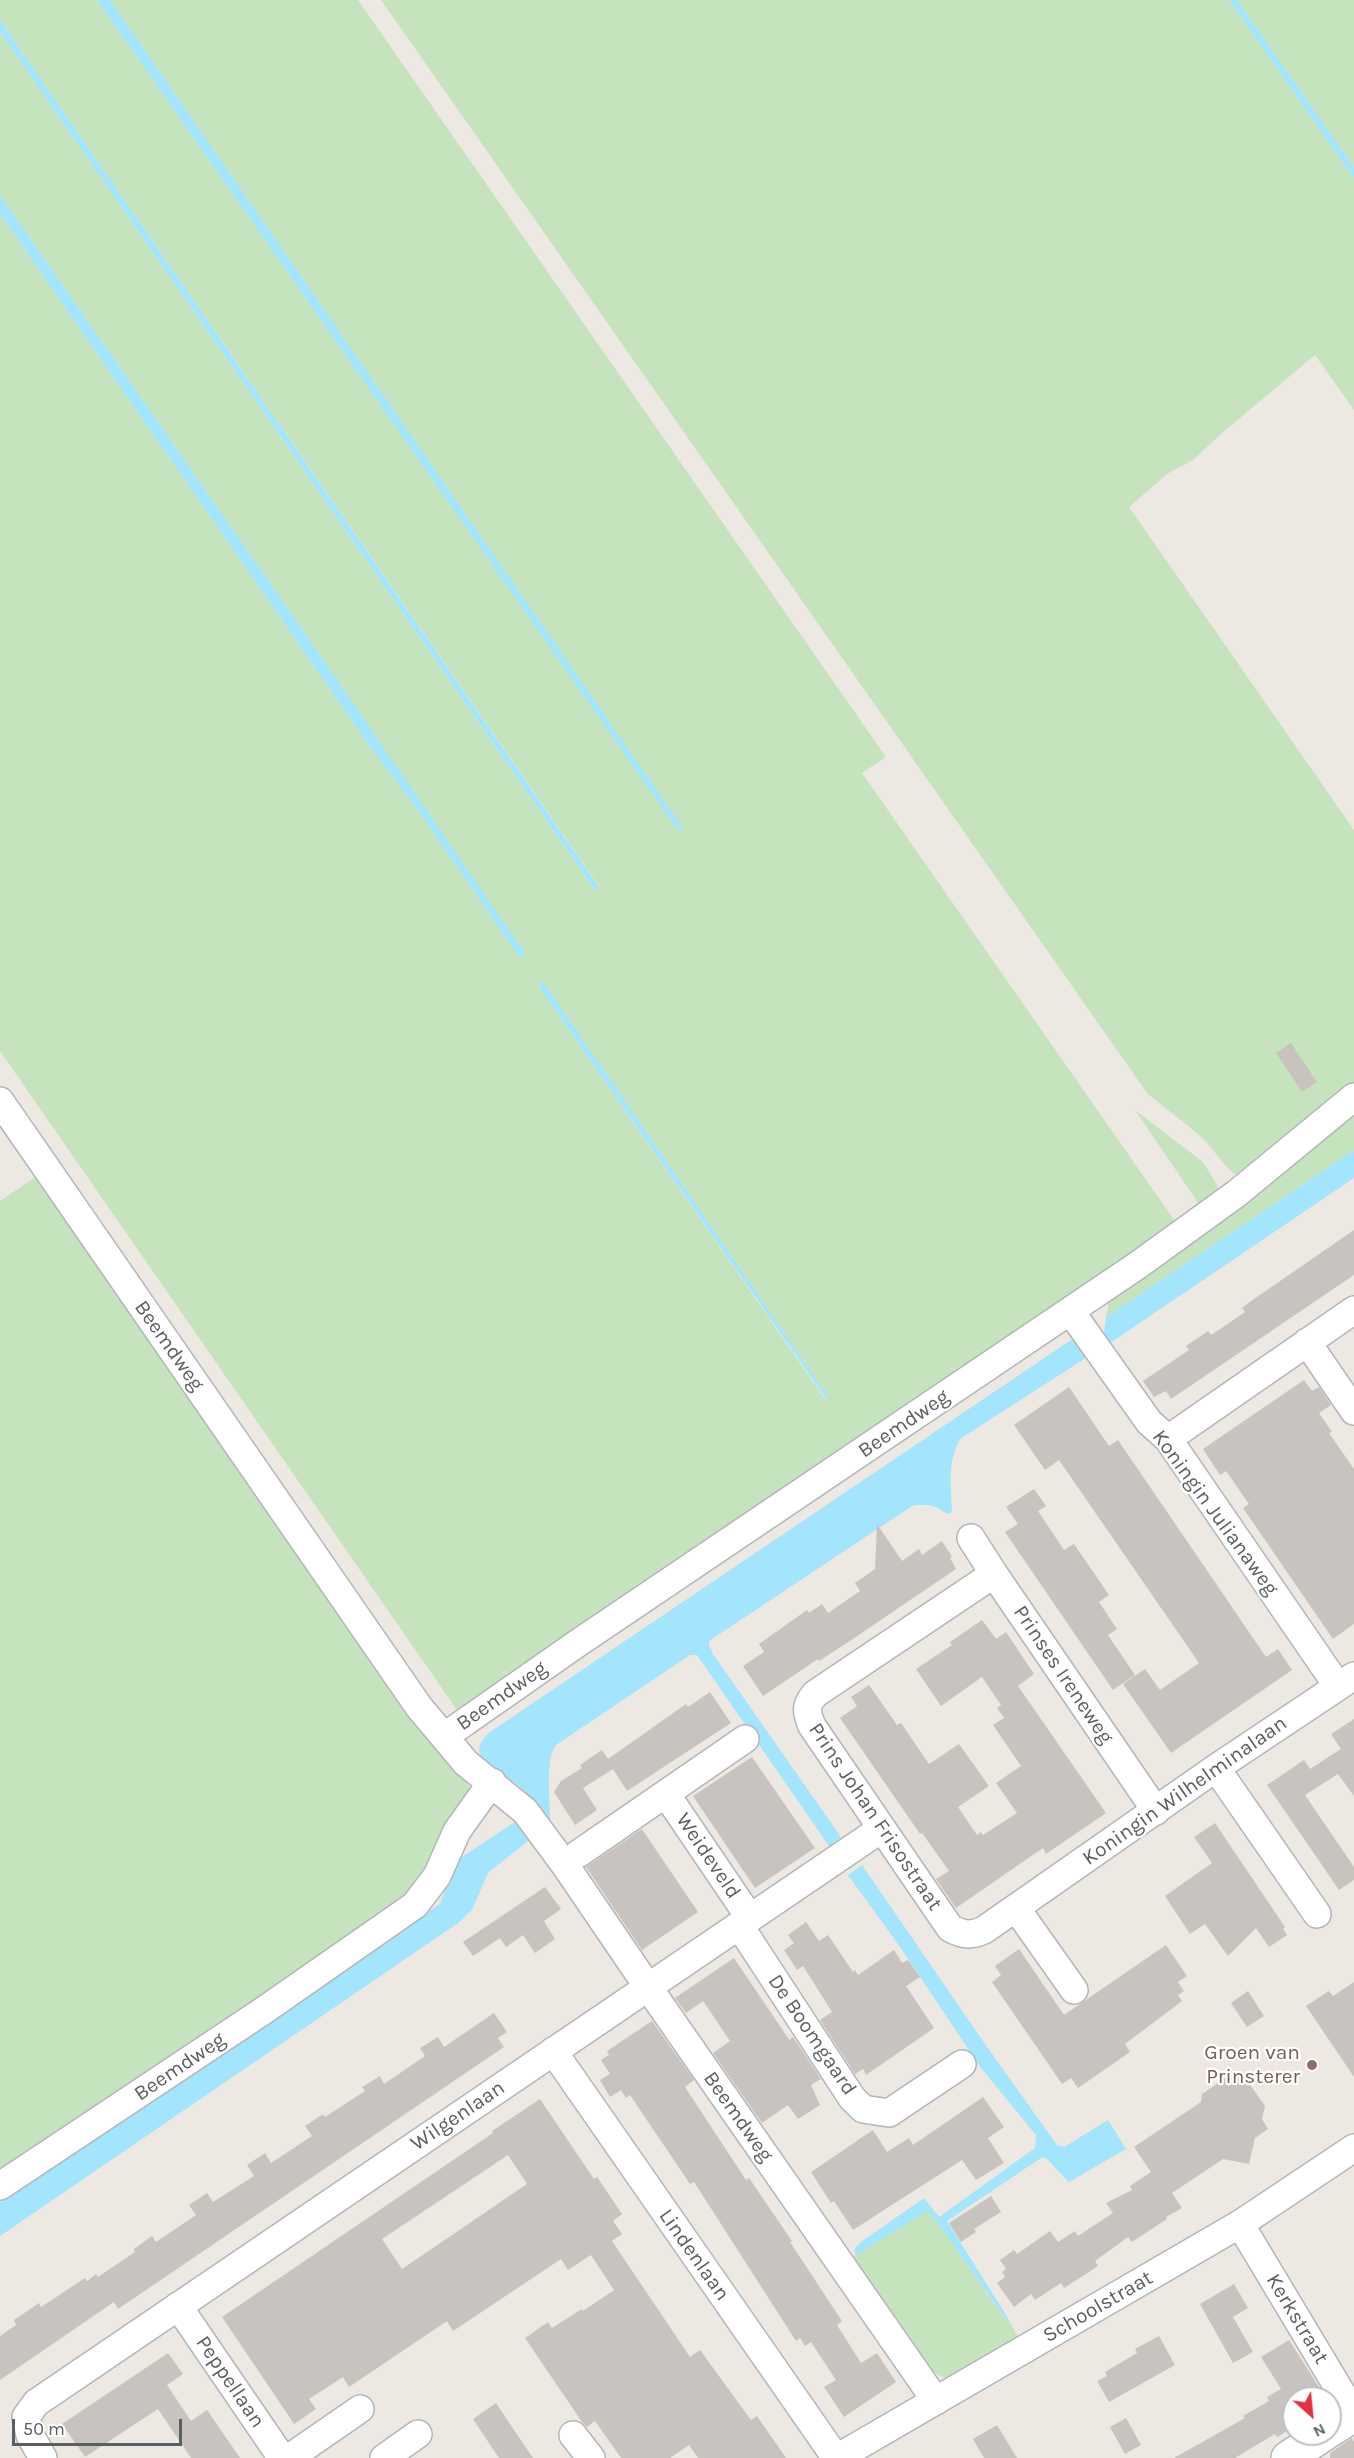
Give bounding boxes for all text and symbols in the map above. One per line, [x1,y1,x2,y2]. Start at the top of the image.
street label: Beemdweg [129,1296,209,1396]
street label: Beemdweg [854,1384,954,1464]
street label: Koningin Julianaweg [1146,1425,1284,1601]
street label: Prinses Ireneweg [1007,1601,1119,1749]
street label: Beemdweg [452,1656,552,1736]
street label: Koningin Wilhelminalaan [1078,1711,1292,1871]
street label: Prins Johan Frisostraat [803,1718,947,1916]
street label: Weideveld [670,1808,746,1904]
street label: De Boomgaard [762,1970,862,2100]
street label: Beemdweg [130,2027,230,2107]
place label: Groen van Prinsterer [1204,2040,1300,2090]
marker: Groen van Prinsterer [1305,2058,1319,2072]
street label: Beemdweg [698,2067,778,2167]
street label: Wilgenlaan [406,2075,510,2157]
street label: Lindenlaan [653,2204,735,2306]
street label: Schoolstraat [1039,2265,1157,2349]
street label: Kerkstraat [1260,2269,1334,2369]
street label: Peppellaan [190,2331,270,2433]
north arrow [1282,2386,1342,2446]
scale bar [15,2407,184,2445]
text: 50 m [23,2418,65,2440]
text: N [1310,2420,1329,2442]

